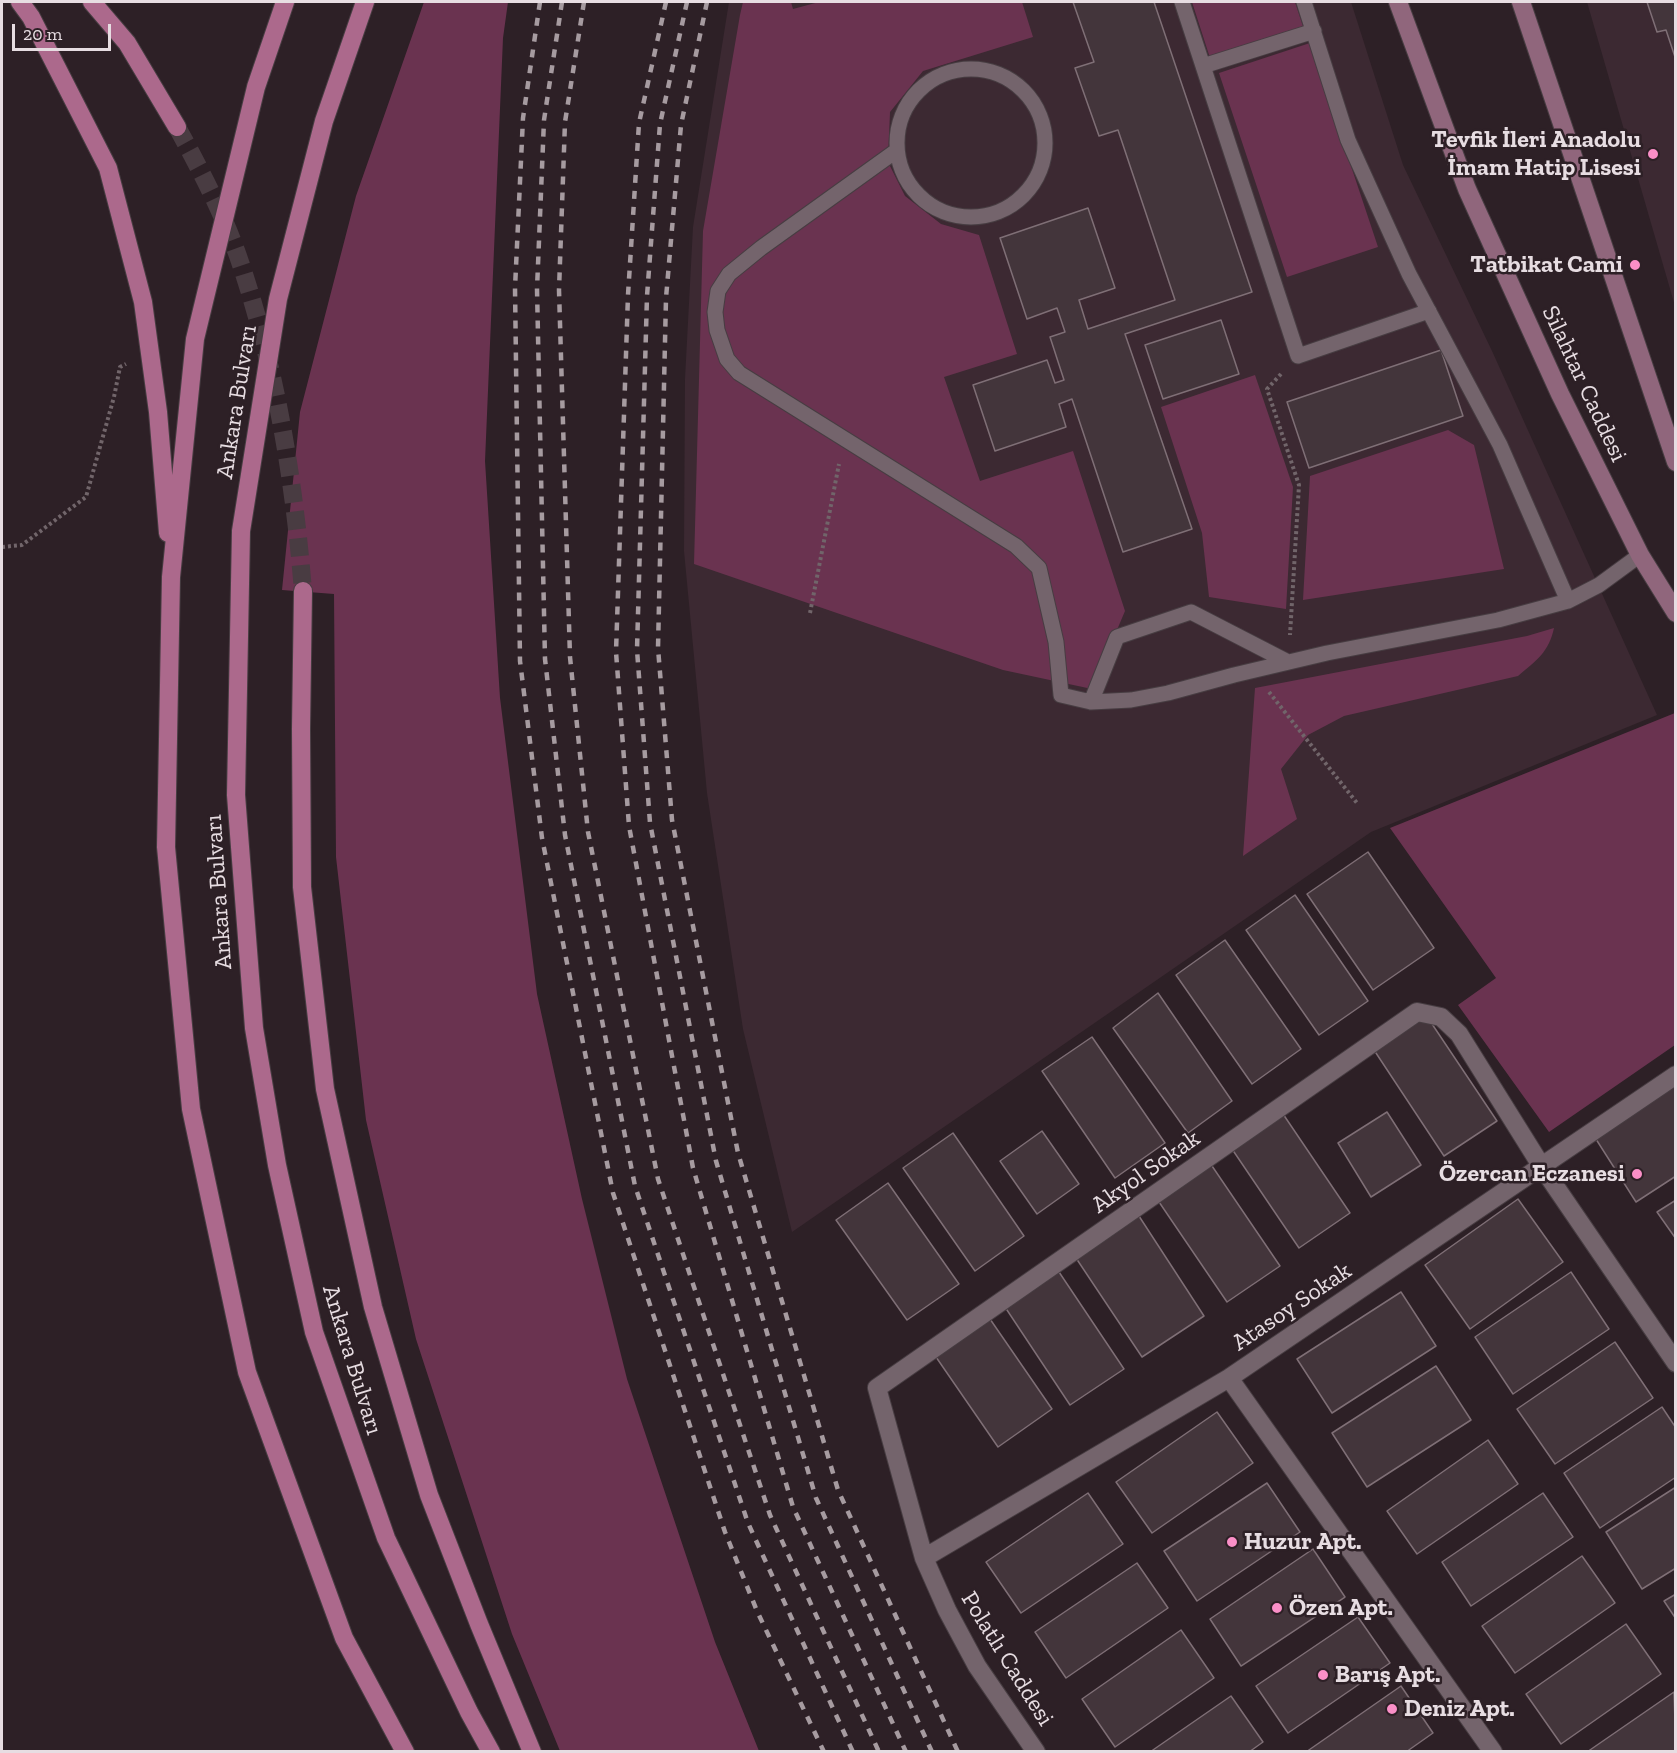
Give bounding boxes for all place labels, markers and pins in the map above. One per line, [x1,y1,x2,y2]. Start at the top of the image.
place label: Tevfik İleri Anadolu İmam Hatip Lisesi [1431,126,1641,182]
marker: Tevfik İleri Anadolu İmam Hatip Lisesi [1646,147,1660,161]
place label: Tatbikat Cami [1470,251,1623,279]
marker: Tatbikat Cami [1628,258,1642,272]
place label: Özercan Eczanesi [1439,1160,1625,1188]
marker: Özercan Eczanesi [1630,1167,1644,1181]
place label: Huzur Apt. [1244,1528,1361,1556]
marker: Huzur Apt. [1225,1535,1239,1549]
place label: Özen Apt. [1289,1594,1393,1622]
marker: Özen Apt. [1270,1601,1284,1615]
place label: Barış Apt. [1335,1661,1440,1689]
marker: Barış Apt. [1316,1668,1330,1682]
place label: Deniz Apt. [1404,1695,1515,1723]
marker: Deniz Apt. [1385,1702,1399,1716]

